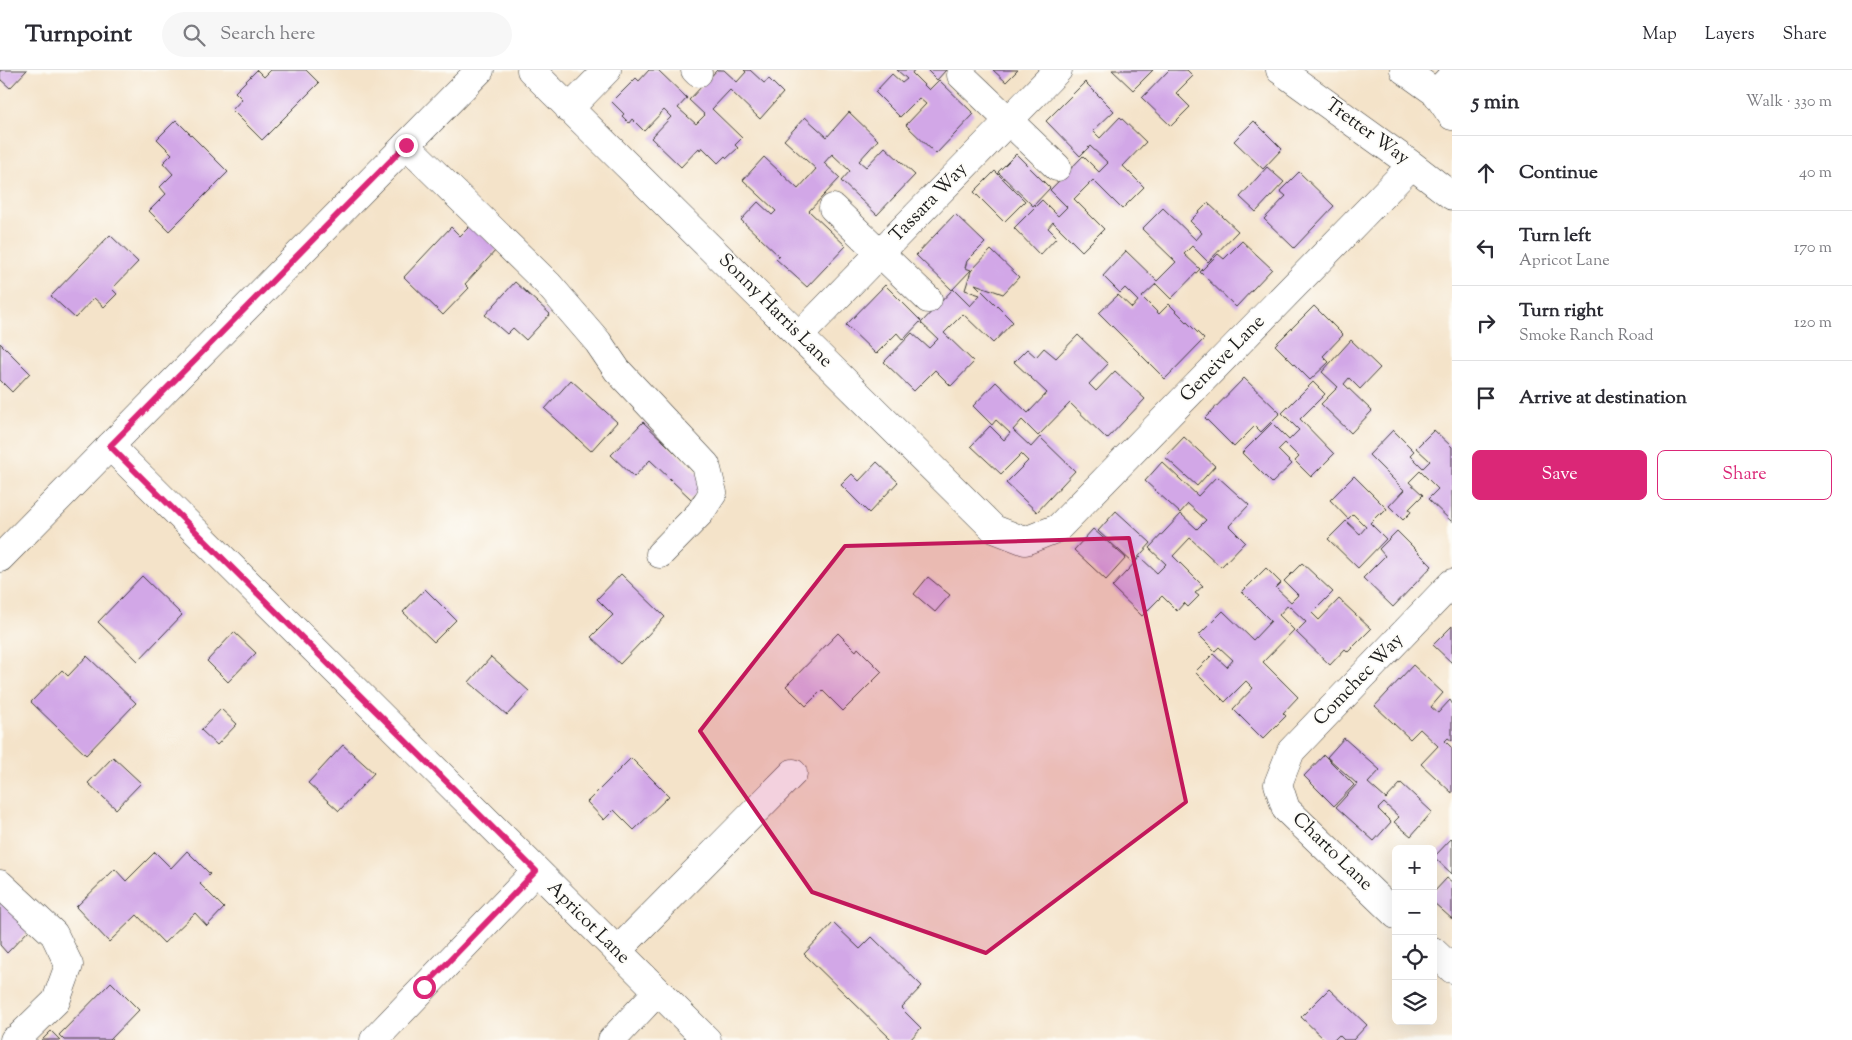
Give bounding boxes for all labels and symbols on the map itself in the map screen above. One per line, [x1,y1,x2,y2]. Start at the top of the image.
street label: Tretter Way [1319,92,1415,172]
route end [395,134,418,157]
street label: Tassara Way [884,157,974,249]
street label: Sonny Harris Lane [712,248,838,374]
street label: Geneive Lane [1174,309,1272,409]
street label: Comchec Way [1308,627,1411,732]
street label: Charto Lane [1286,806,1379,898]
street label: Apricot Lane [540,875,636,971]
route start [413,976,436,999]

